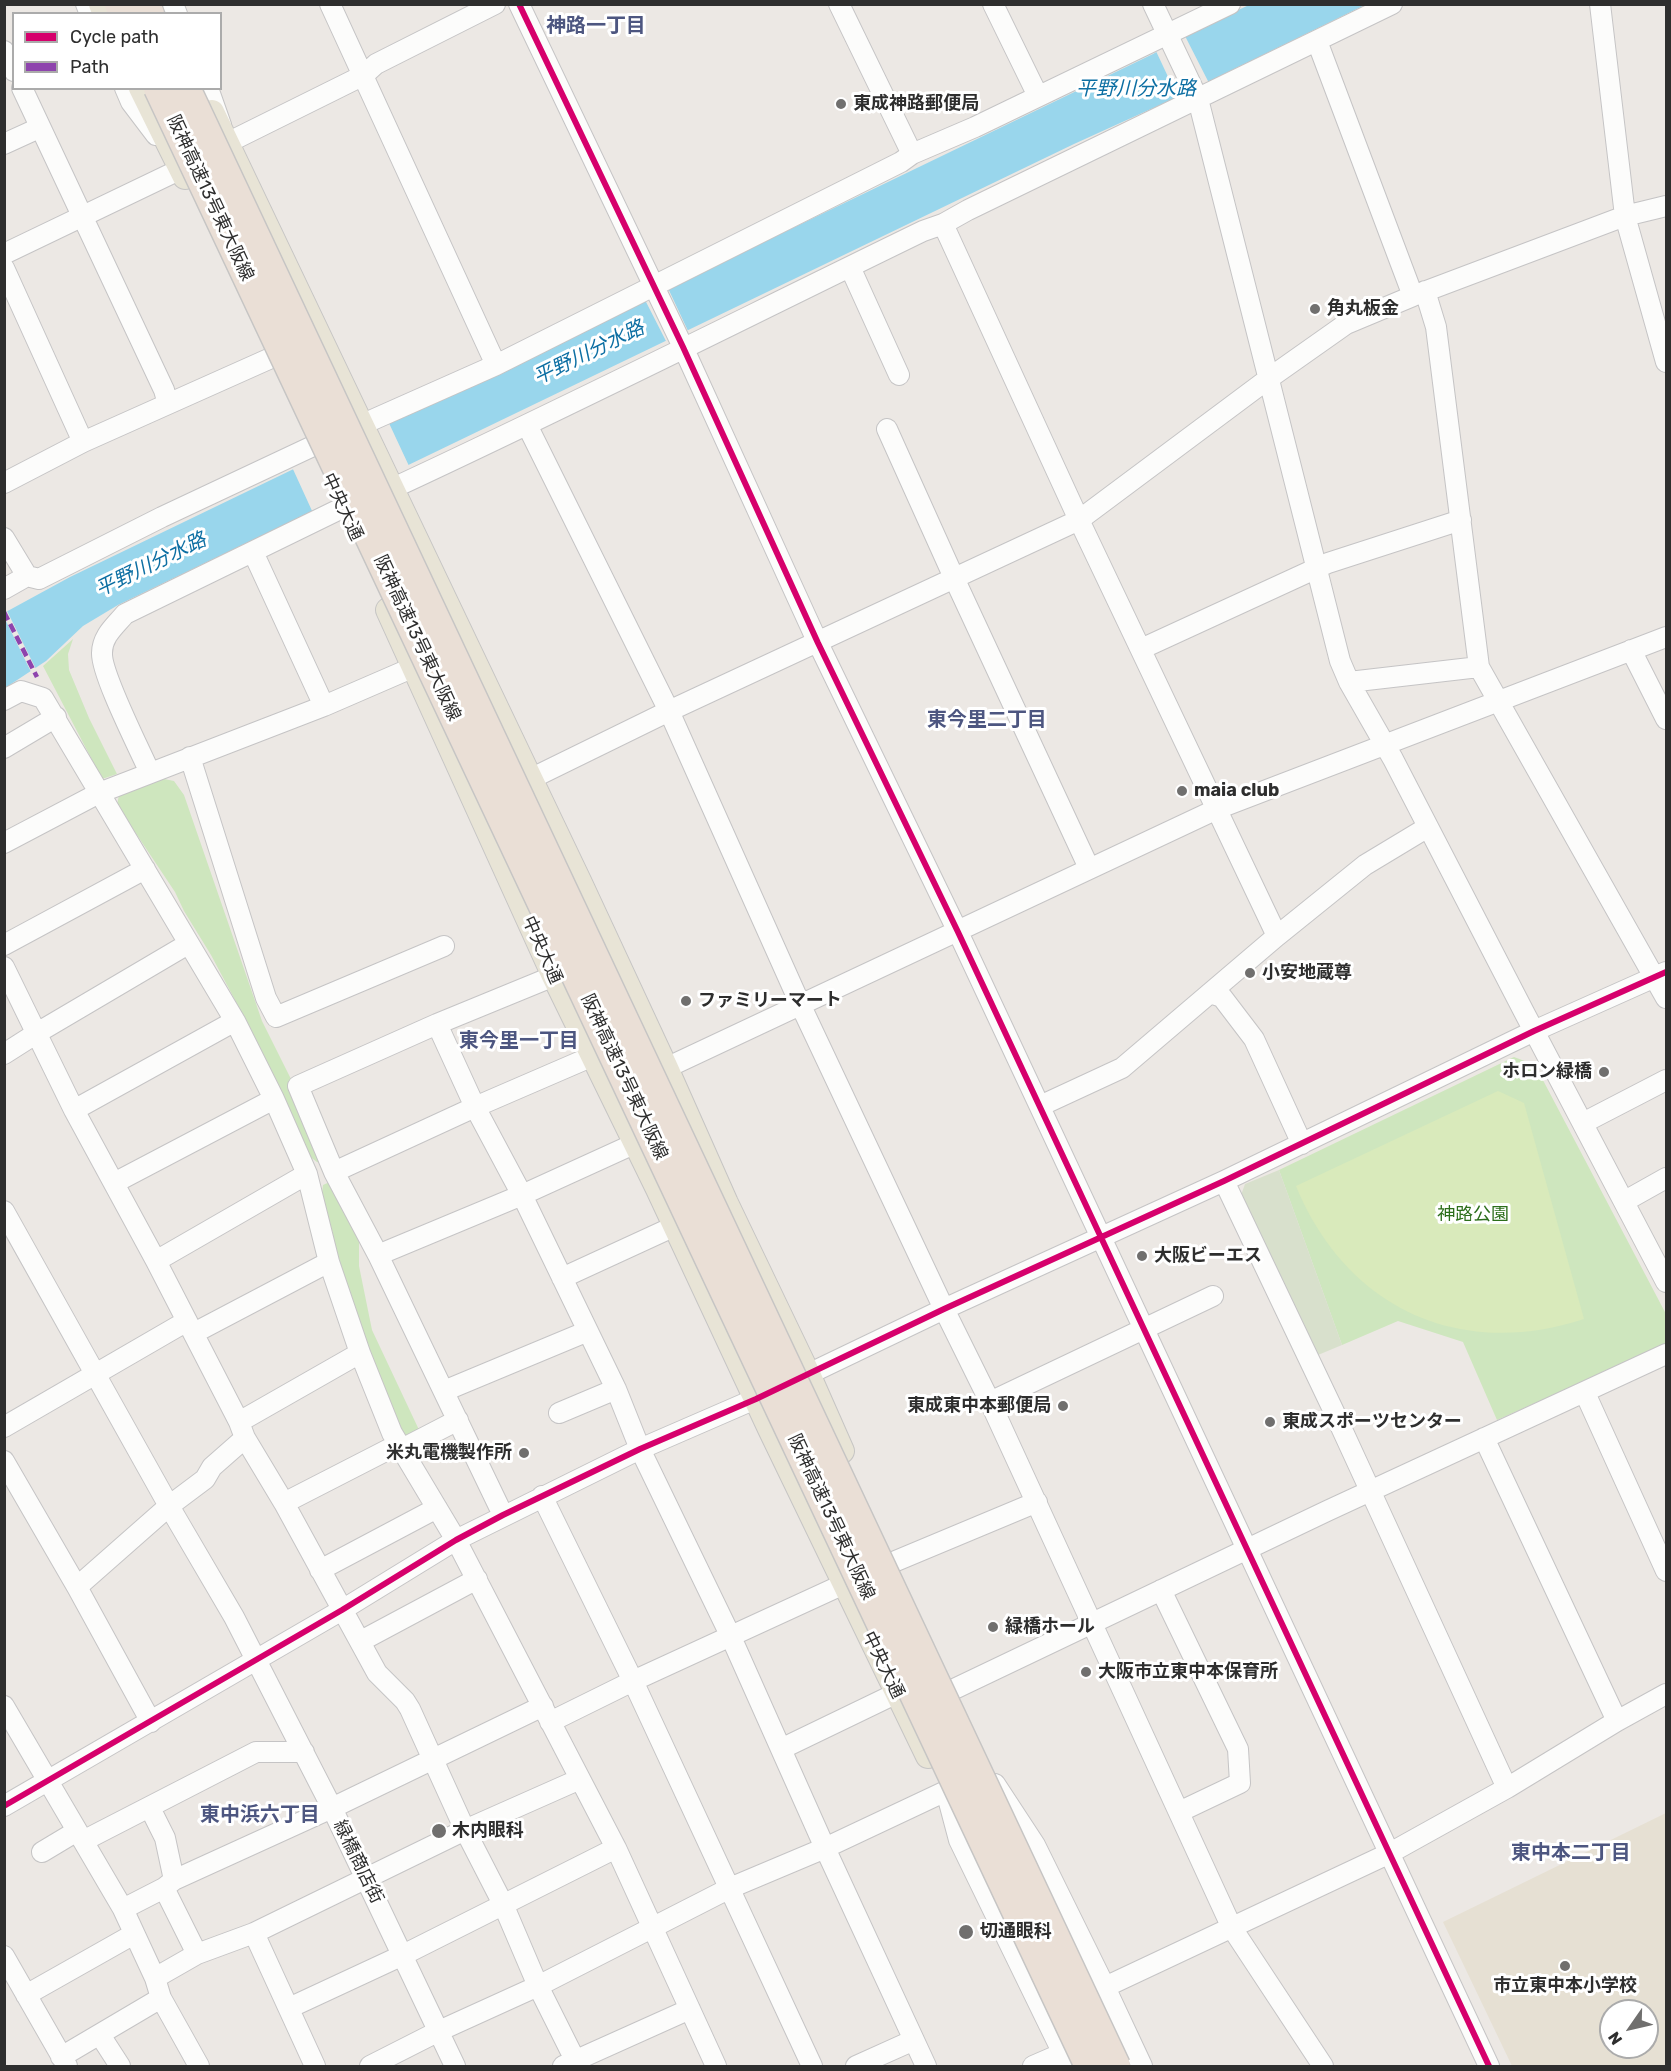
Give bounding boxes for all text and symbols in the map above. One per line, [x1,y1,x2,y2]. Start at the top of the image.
legend [12,12,222,90]
district label: 神路一丁目 [546,14,646,38]
text: Cycle path [70,26,159,48]
text: Path [70,56,109,78]
water label: 平野川分水路 [1076,77,1196,101]
place label: 東成神路郵便局 [853,93,979,115]
marker: 東成神路郵便局 [834,97,848,111]
street label: 阪神高速13号東大阪線 [162,112,258,284]
place label: 角丸板金 [1327,298,1399,320]
marker: 角丸板金 [1308,302,1322,316]
water label: 平野川分水路 [530,316,648,390]
street label: 中央大通 [317,470,367,544]
water label: 平野川分水路 [92,528,210,602]
street label: 阪神高速13号東大阪線 [369,552,465,724]
district label: 東今里二丁目 [927,708,1047,732]
place label: maia club [1194,780,1279,802]
marker: maia club [1175,784,1189,798]
street label: 中央大通 [517,913,567,987]
place label: 小安地蔵尊 [1262,962,1352,984]
marker: 小安地蔵尊 [1243,966,1257,980]
place label: ファミリーマート [698,990,842,1012]
street label: 阪神高速13号東大阪線 [576,991,672,1163]
marker: ファミリーマート [679,994,693,1008]
district label: 東今里一丁目 [459,1029,579,1053]
place label: ホロン緑橋 [1502,1061,1592,1083]
marker: ホロン緑橋 [1597,1065,1611,1079]
park label: 神路公園 [1437,1204,1509,1226]
place label: 大阪ビーエス [1154,1245,1262,1267]
marker: 大阪ビーエス [1135,1249,1149,1263]
place label: 東成東中本郵便局 [907,1395,1051,1417]
marker: 東成東中本郵便局 [1056,1399,1070,1413]
place label: 東成スポーツセンター [1282,1411,1462,1433]
marker: 東成スポーツセンター [1263,1415,1277,1429]
street label: 阪神高速13号東大阪線 [783,1431,879,1603]
place label: 米丸電機製作所 [386,1442,512,1464]
marker: 米丸電機製作所 [517,1446,531,1460]
place label: 緑橋ホール [1005,1616,1095,1638]
marker: 緑橋ホール [986,1620,1000,1634]
street label: 中央大通 [858,1628,908,1702]
place label: 大阪市立東中本保育所 [1098,1661,1278,1683]
marker: 大阪市立東中本保育所 [1079,1665,1093,1679]
district label: 東中浜六丁目 [200,1803,320,1827]
street label: 緑橋商店街 [329,1817,387,1907]
place label: 木内眼科 [452,1820,524,1842]
marker: 木内眼科 [430,1822,448,1840]
district label: 東中本二丁目 [1511,1841,1631,1865]
place label: 切通眼科 [980,1921,1052,1943]
marker: 切通眼科 [957,1923,975,1941]
marker: 市立東中本小学校 [1558,1959,1572,1973]
place label: 市立東中本小学校 [1493,1975,1637,1997]
north arrow [1599,1999,1659,2059]
text: N [1604,2028,1626,2048]

